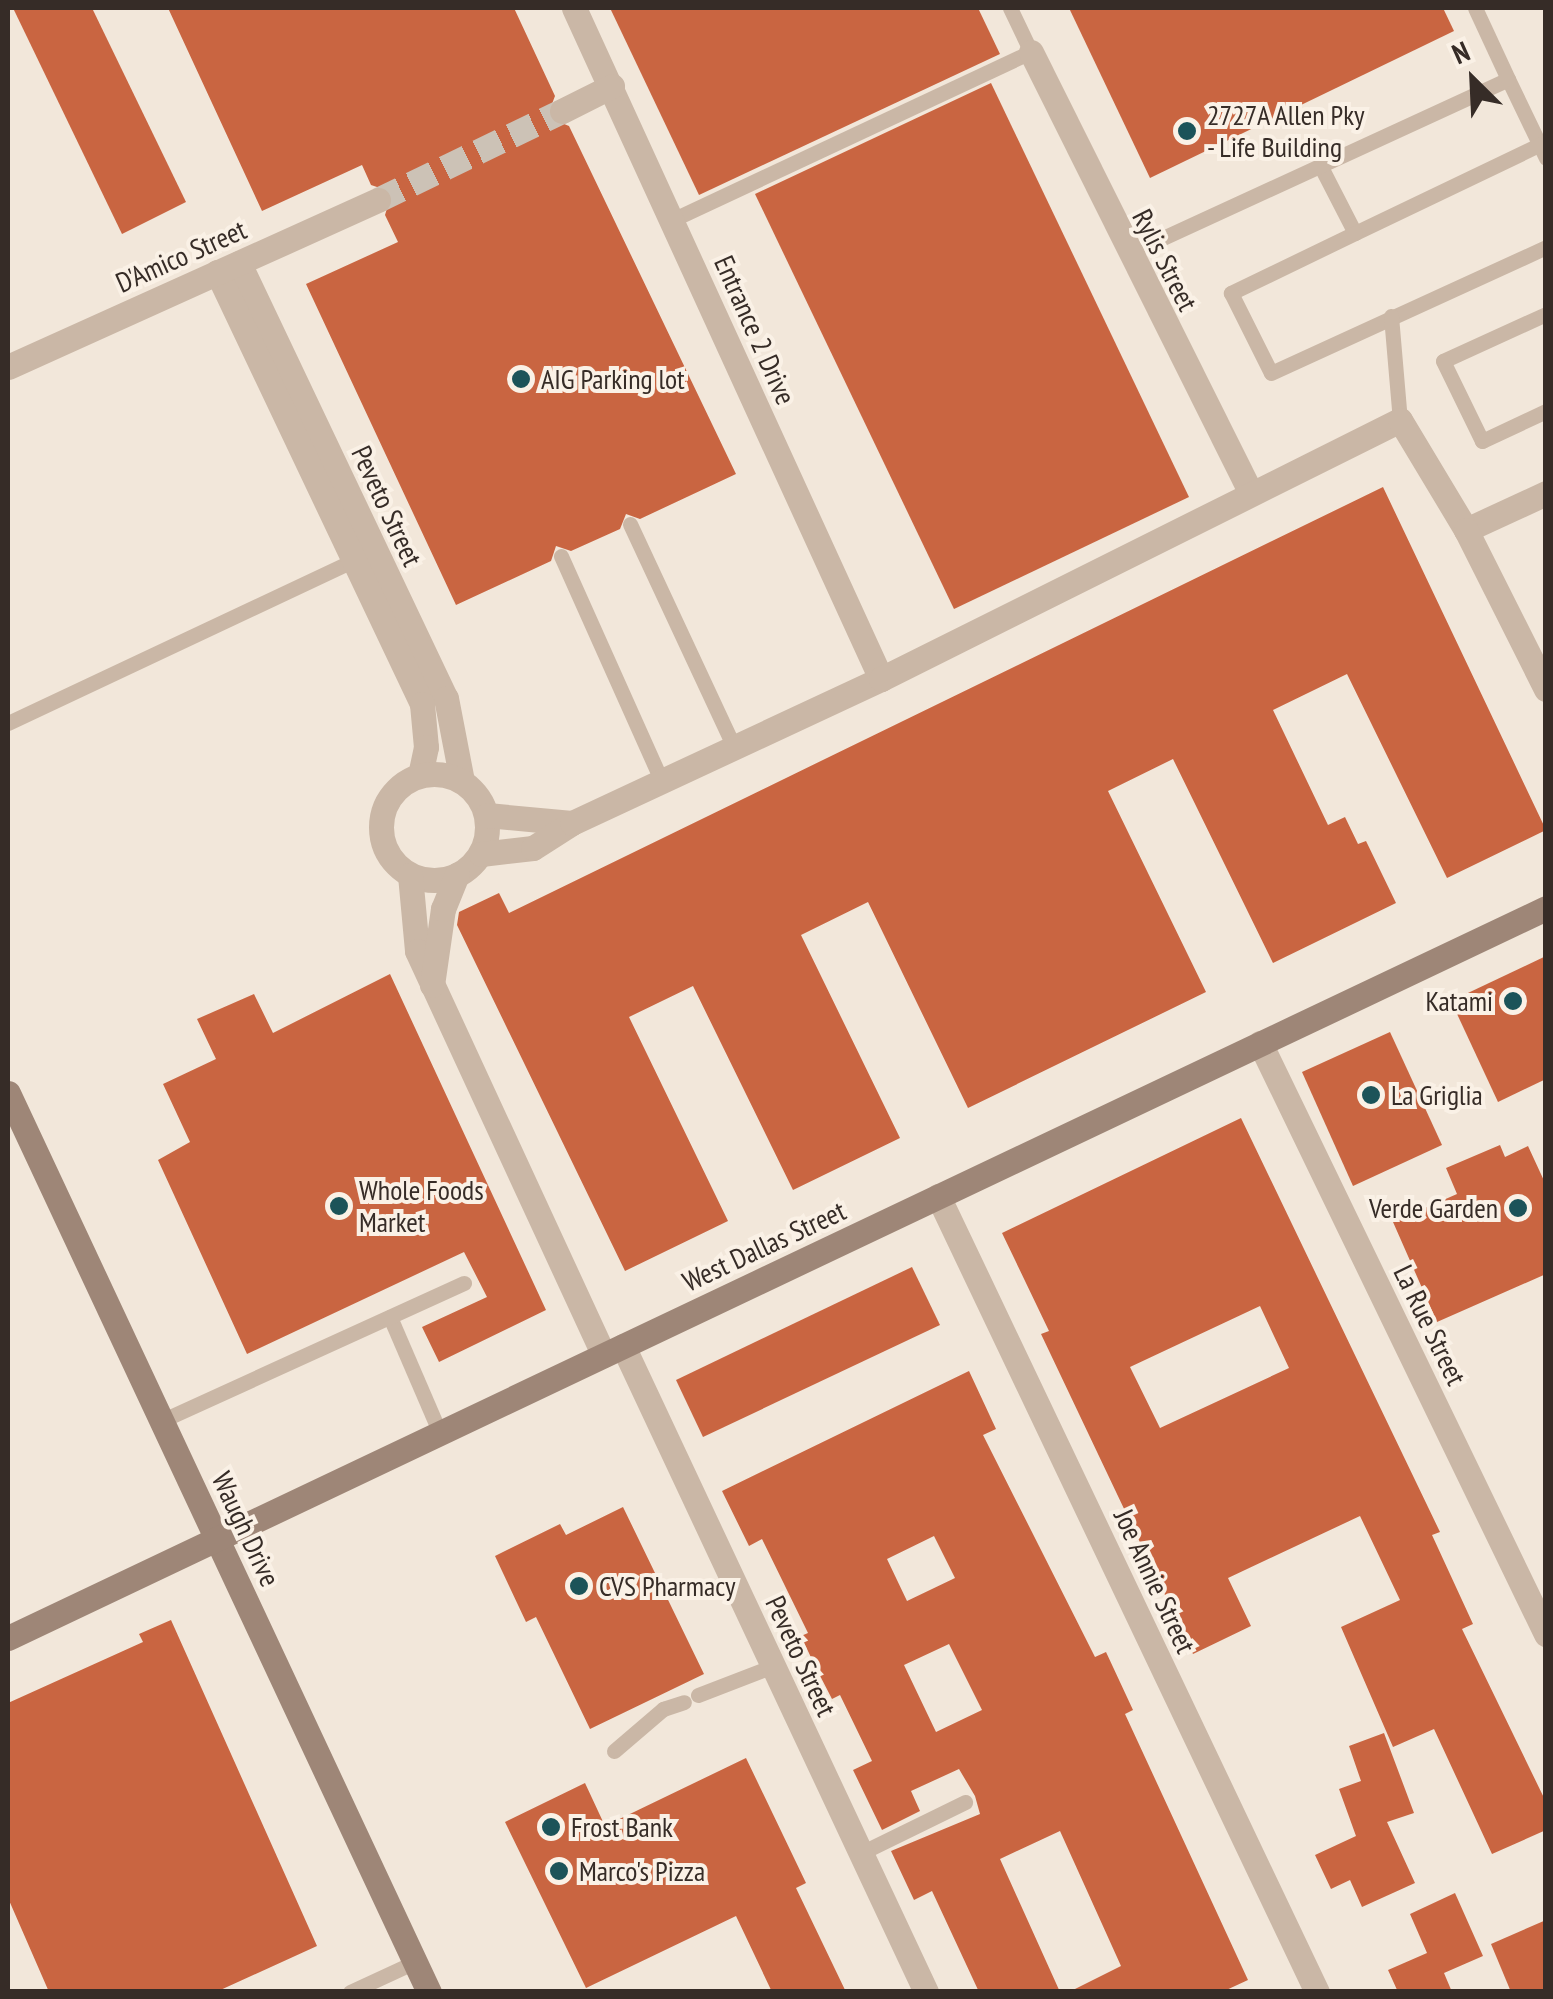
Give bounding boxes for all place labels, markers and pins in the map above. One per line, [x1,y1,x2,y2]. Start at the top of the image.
place label: 2727A Allen Pky - Life Building [1207,98,1366,164]
marker: 2727A Allen Pky - Life Building [1176,120,1198,142]
place label: AIG Parking lot [541,362,685,396]
marker: AIG Parking lot [510,368,532,390]
place label: Katami [1425,984,1493,1018]
marker: Katami [1502,990,1524,1012]
place label: La Griglia [1391,1078,1483,1112]
marker: La Griglia [1360,1084,1382,1106]
place label: Whole Foods Market [359,1173,484,1239]
place label: Verde Garden [1369,1191,1498,1225]
marker: Whole Foods Market [328,1195,350,1217]
marker: Verde Garden [1507,1197,1529,1219]
place label: CVS Pharmacy [599,1569,735,1603]
marker: CVS Pharmacy [568,1575,590,1597]
place label: Frost Bank [571,1810,673,1844]
marker: Frost Bank [540,1816,562,1838]
place label: Marco's Pizza [579,1854,705,1888]
marker: Marco's Pizza [548,1860,570,1882]

